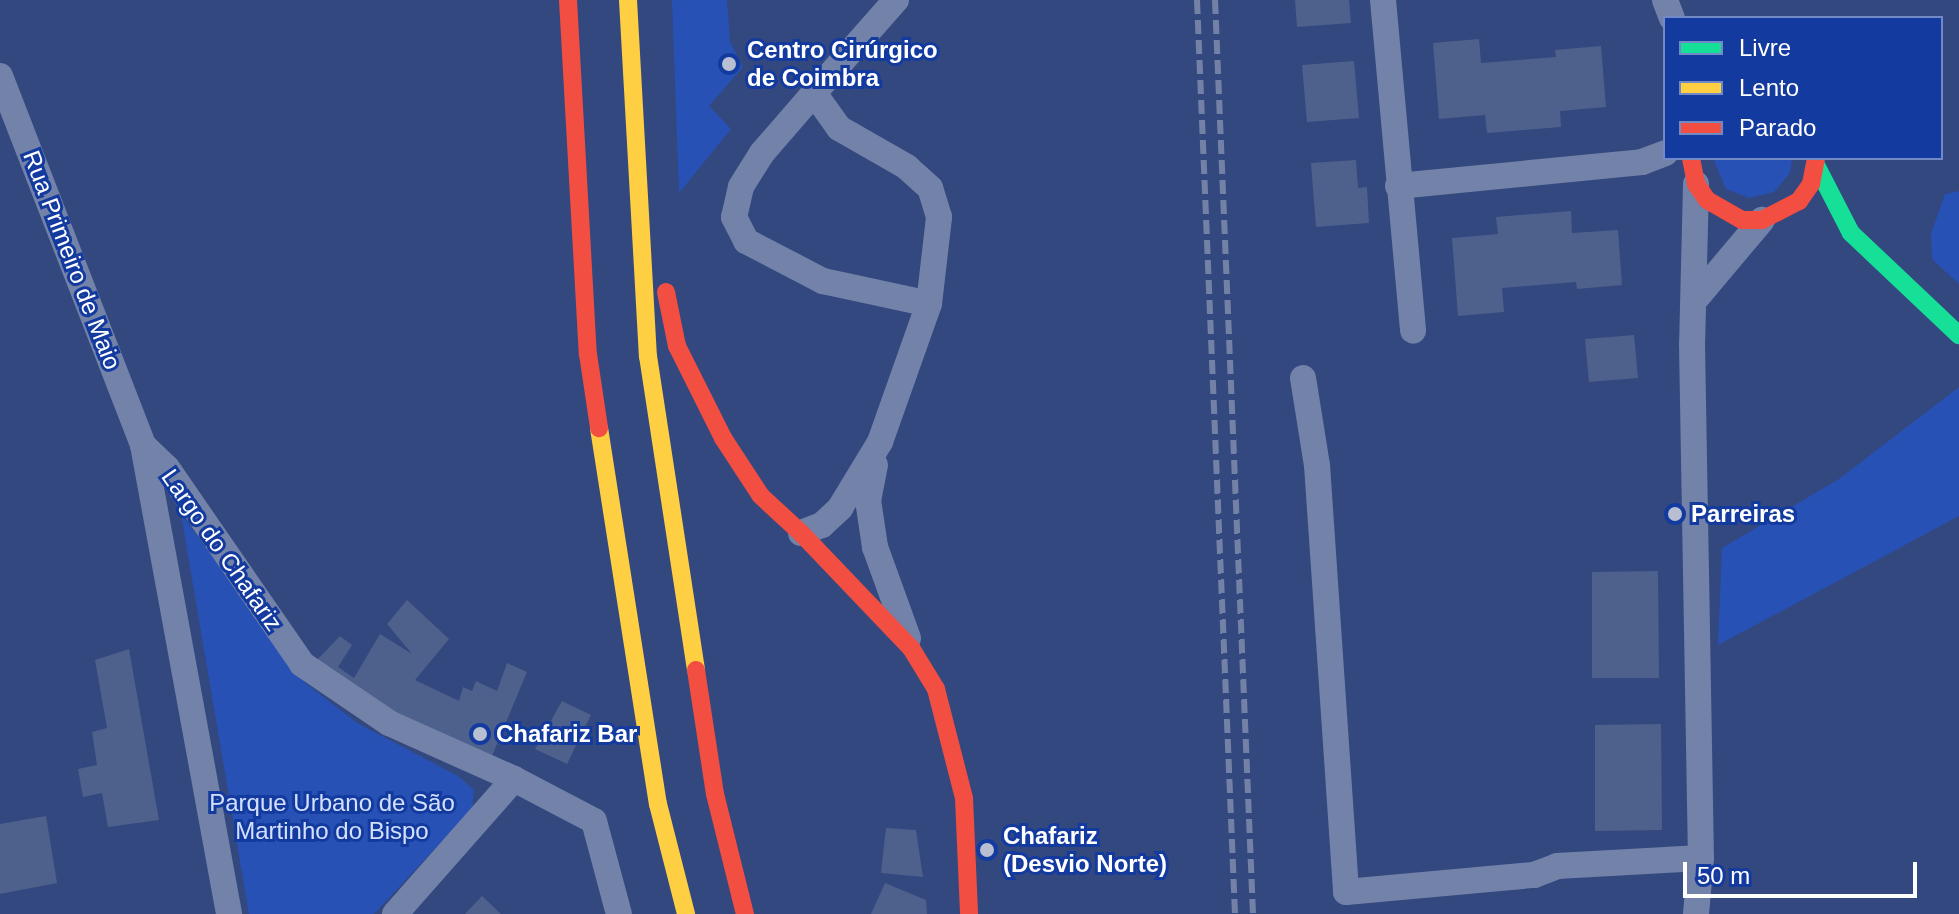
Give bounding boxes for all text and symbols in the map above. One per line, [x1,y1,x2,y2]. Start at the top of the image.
legend [1663,16,1943,160]
text: Livre [1739,34,1791,61]
place label: Centro Cirúrgico de Coimbra [747,36,938,92]
marker: Centro Cirúrgico de Coimbra [718,53,740,75]
text: Lento [1739,74,1799,101]
text: Parado [1739,114,1816,141]
street label: Rua Primeiro de Maio [17,147,127,373]
street label: Largo do Chafariz [155,464,289,636]
place label: Parreiras [1691,500,1795,528]
marker: Parreiras [1666,505,1684,523]
place label: Chafariz Bar [496,720,637,748]
marker: Chafariz Bar [471,725,489,743]
park label: Parque Urbano de São Martinho do Bispo [209,789,455,845]
place label: Chafariz (Desvio Norte) [1003,822,1167,878]
marker: Chafariz (Desvio Norte) [978,841,996,859]
scale bar [1687,846,1921,896]
text: 50 m [1697,862,1750,889]

